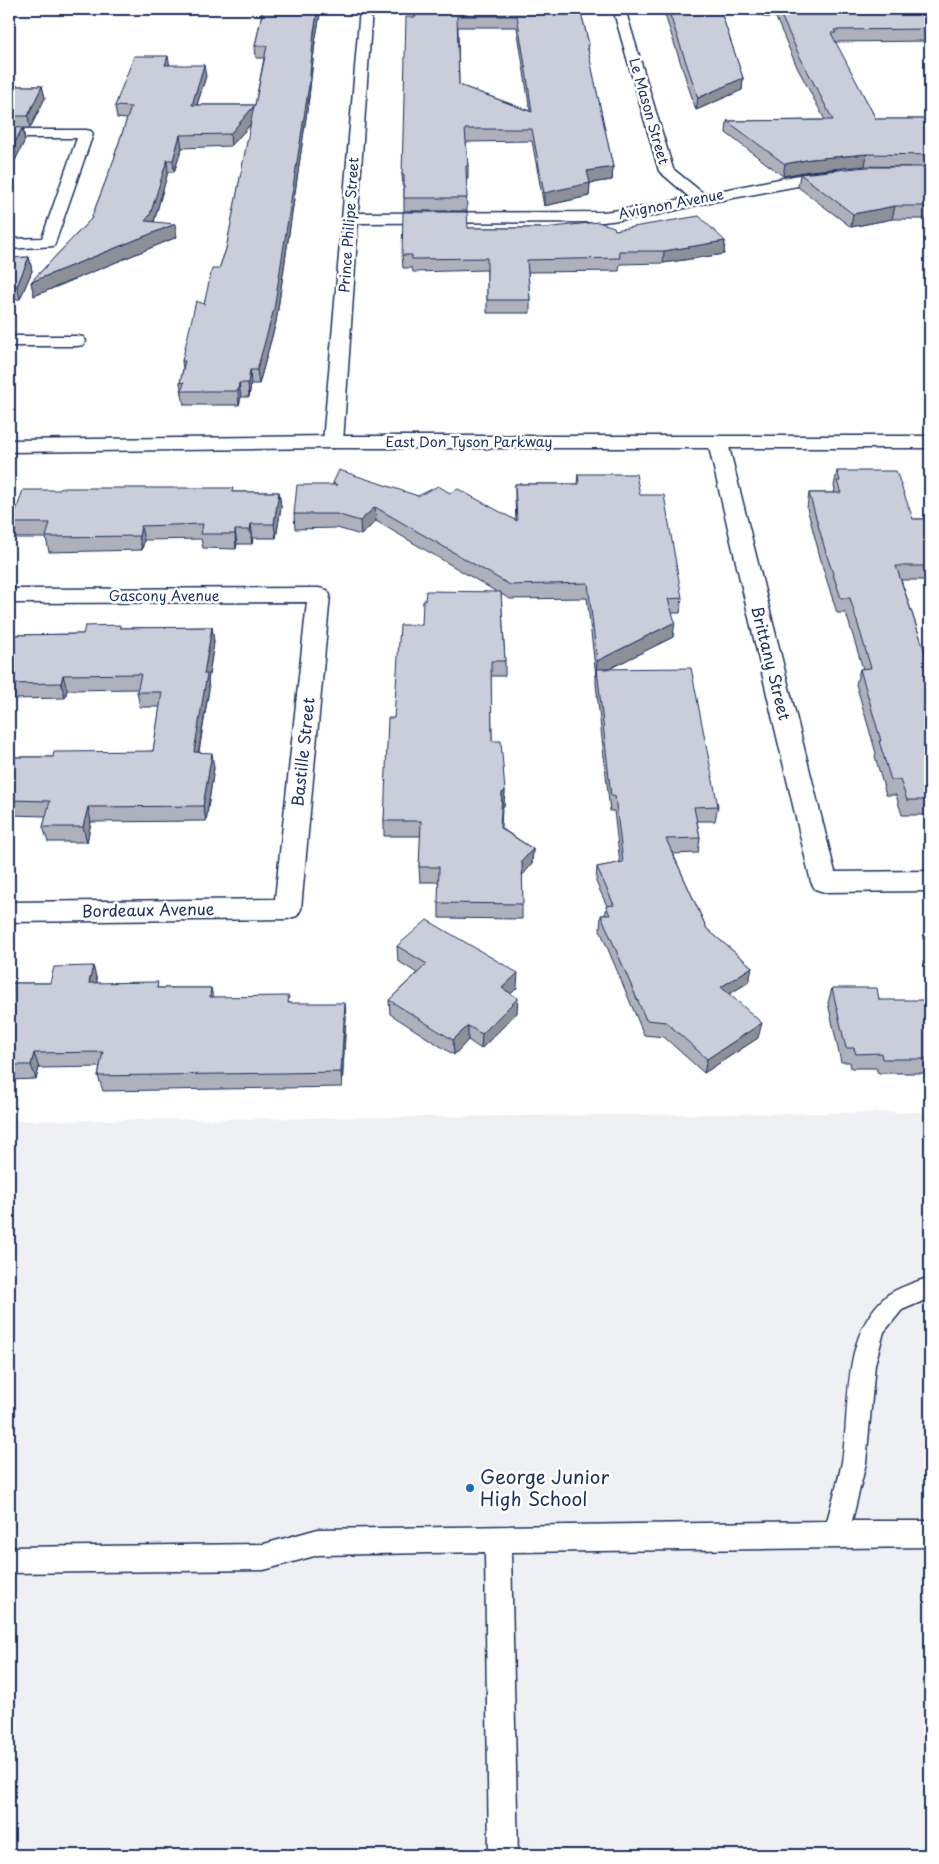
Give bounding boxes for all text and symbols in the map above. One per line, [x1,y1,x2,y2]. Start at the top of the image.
street label: Le Mason Street [624,55,675,167]
street label: Prince Philipe Street [333,156,364,293]
street label: Avignon Avenue [616,183,726,224]
street label: East Don Tyson Parkway [386,431,552,452]
street label: Gascony Avenue [109,585,220,606]
street label: Brittany Street [746,603,798,723]
street label: Bastille Street [284,696,320,808]
street label: Bordeaux Avenue [81,896,215,922]
place label: George Junior High School [480,1462,609,1512]
marker: George Junior High School [464,1482,476,1494]

